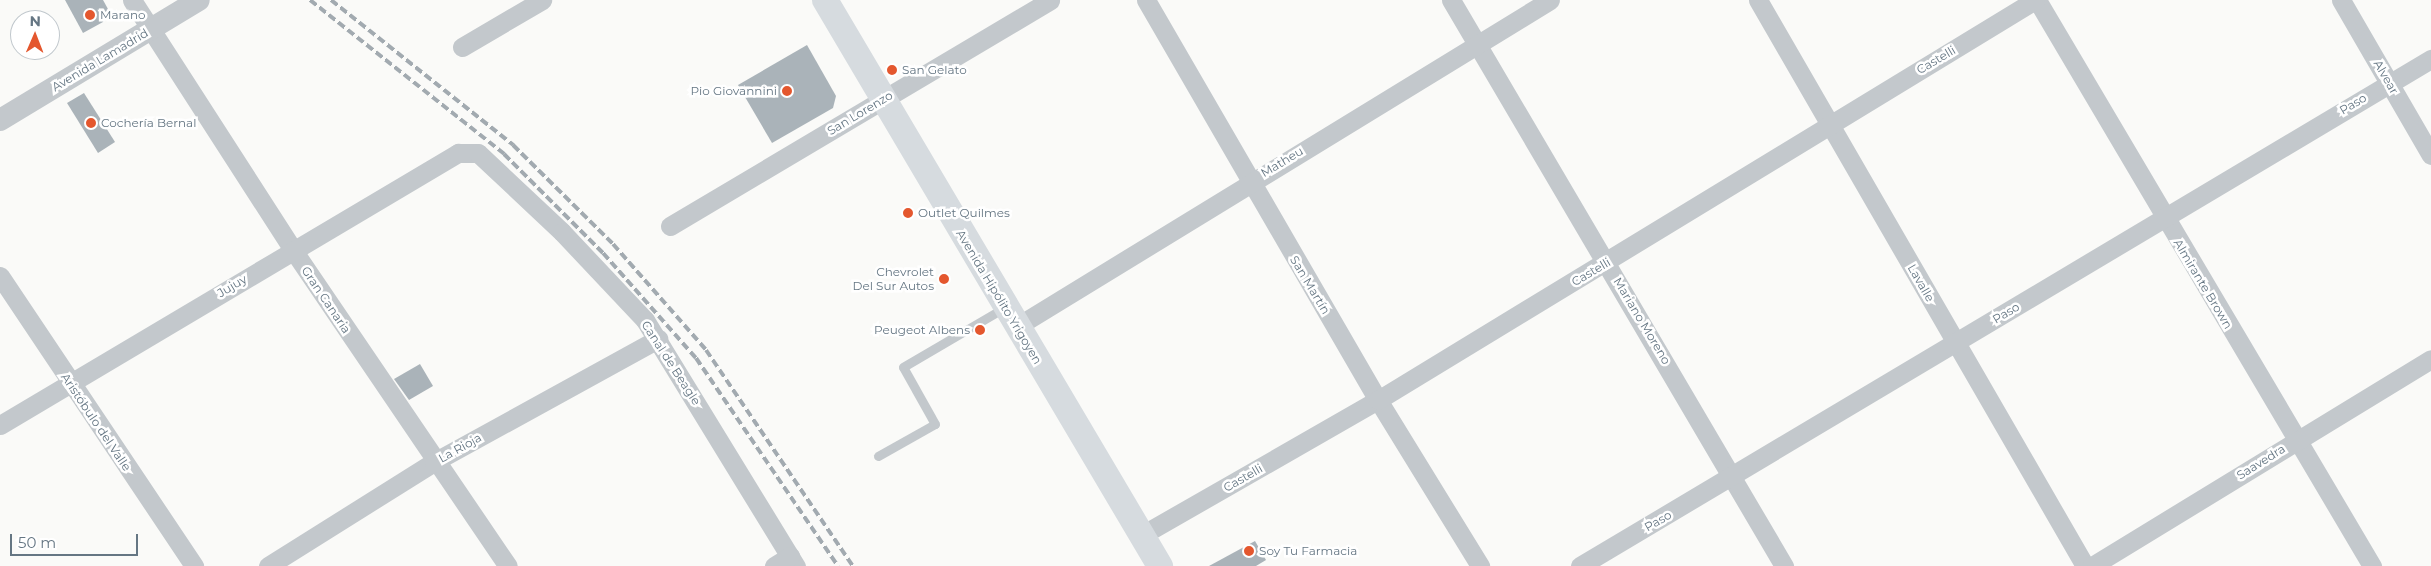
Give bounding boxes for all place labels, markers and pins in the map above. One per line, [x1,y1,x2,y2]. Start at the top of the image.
place label: Marano [100,8,146,22]
marker: Marano [84,9,96,21]
place label: San Gelato [902,63,967,77]
marker: San Gelato [886,64,898,76]
place label: Pio Giovannini [690,84,777,98]
marker: Pio Giovannini [781,85,793,97]
place label: Cochería Bernal [101,116,196,130]
marker: Cochería Bernal [85,117,97,129]
place label: Outlet Quilmes [918,206,1010,220]
marker: Outlet Quilmes [902,207,914,219]
place label: Chevrolet Del Sur Autos [852,265,934,293]
marker: Chevrolet Del Sur Autos [938,273,950,285]
place label: Peugeot Albens [874,323,970,337]
marker: Peugeot Albens [974,324,986,336]
place label: Soy Tu Farmacia [1259,544,1357,558]
marker: Soy Tu Farmacia [1243,545,1255,557]

